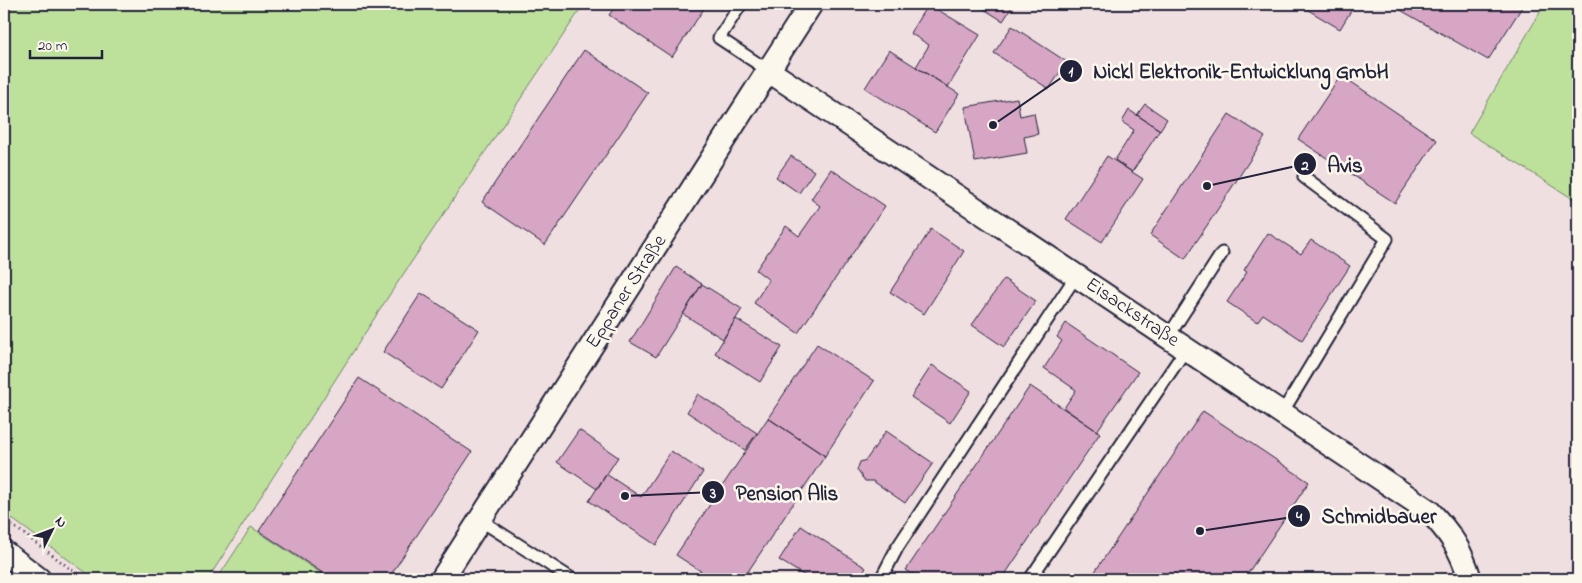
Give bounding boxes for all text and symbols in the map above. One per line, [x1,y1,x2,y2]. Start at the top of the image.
scale bar [30,28,102,60]
text: 20 m [38,35,68,57]
callout: Nickl Elektronik-Entwicklung GmbH [1058,53,1399,89]
text: Nickl Elektronik-Entwicklung GmbH [1093,58,1389,90]
text: 1 [1069,61,1074,83]
callout: Avis [1293,146,1373,182]
text: Avis [1327,152,1363,182]
text: 2 [1300,155,1309,177]
street label: Eppaner Straße [579,229,675,355]
street label: Eisackstraße [1079,271,1185,355]
callout: Pension Alis [701,474,848,510]
text: Pension Alis [736,480,839,510]
text: 3 [709,483,716,505]
callout: Schmidbauer [1287,498,1447,534]
text: Schmidbauer [1322,503,1437,533]
north arrow [28,506,78,556]
text: 4 [1295,506,1303,528]
text: N [50,512,72,533]

